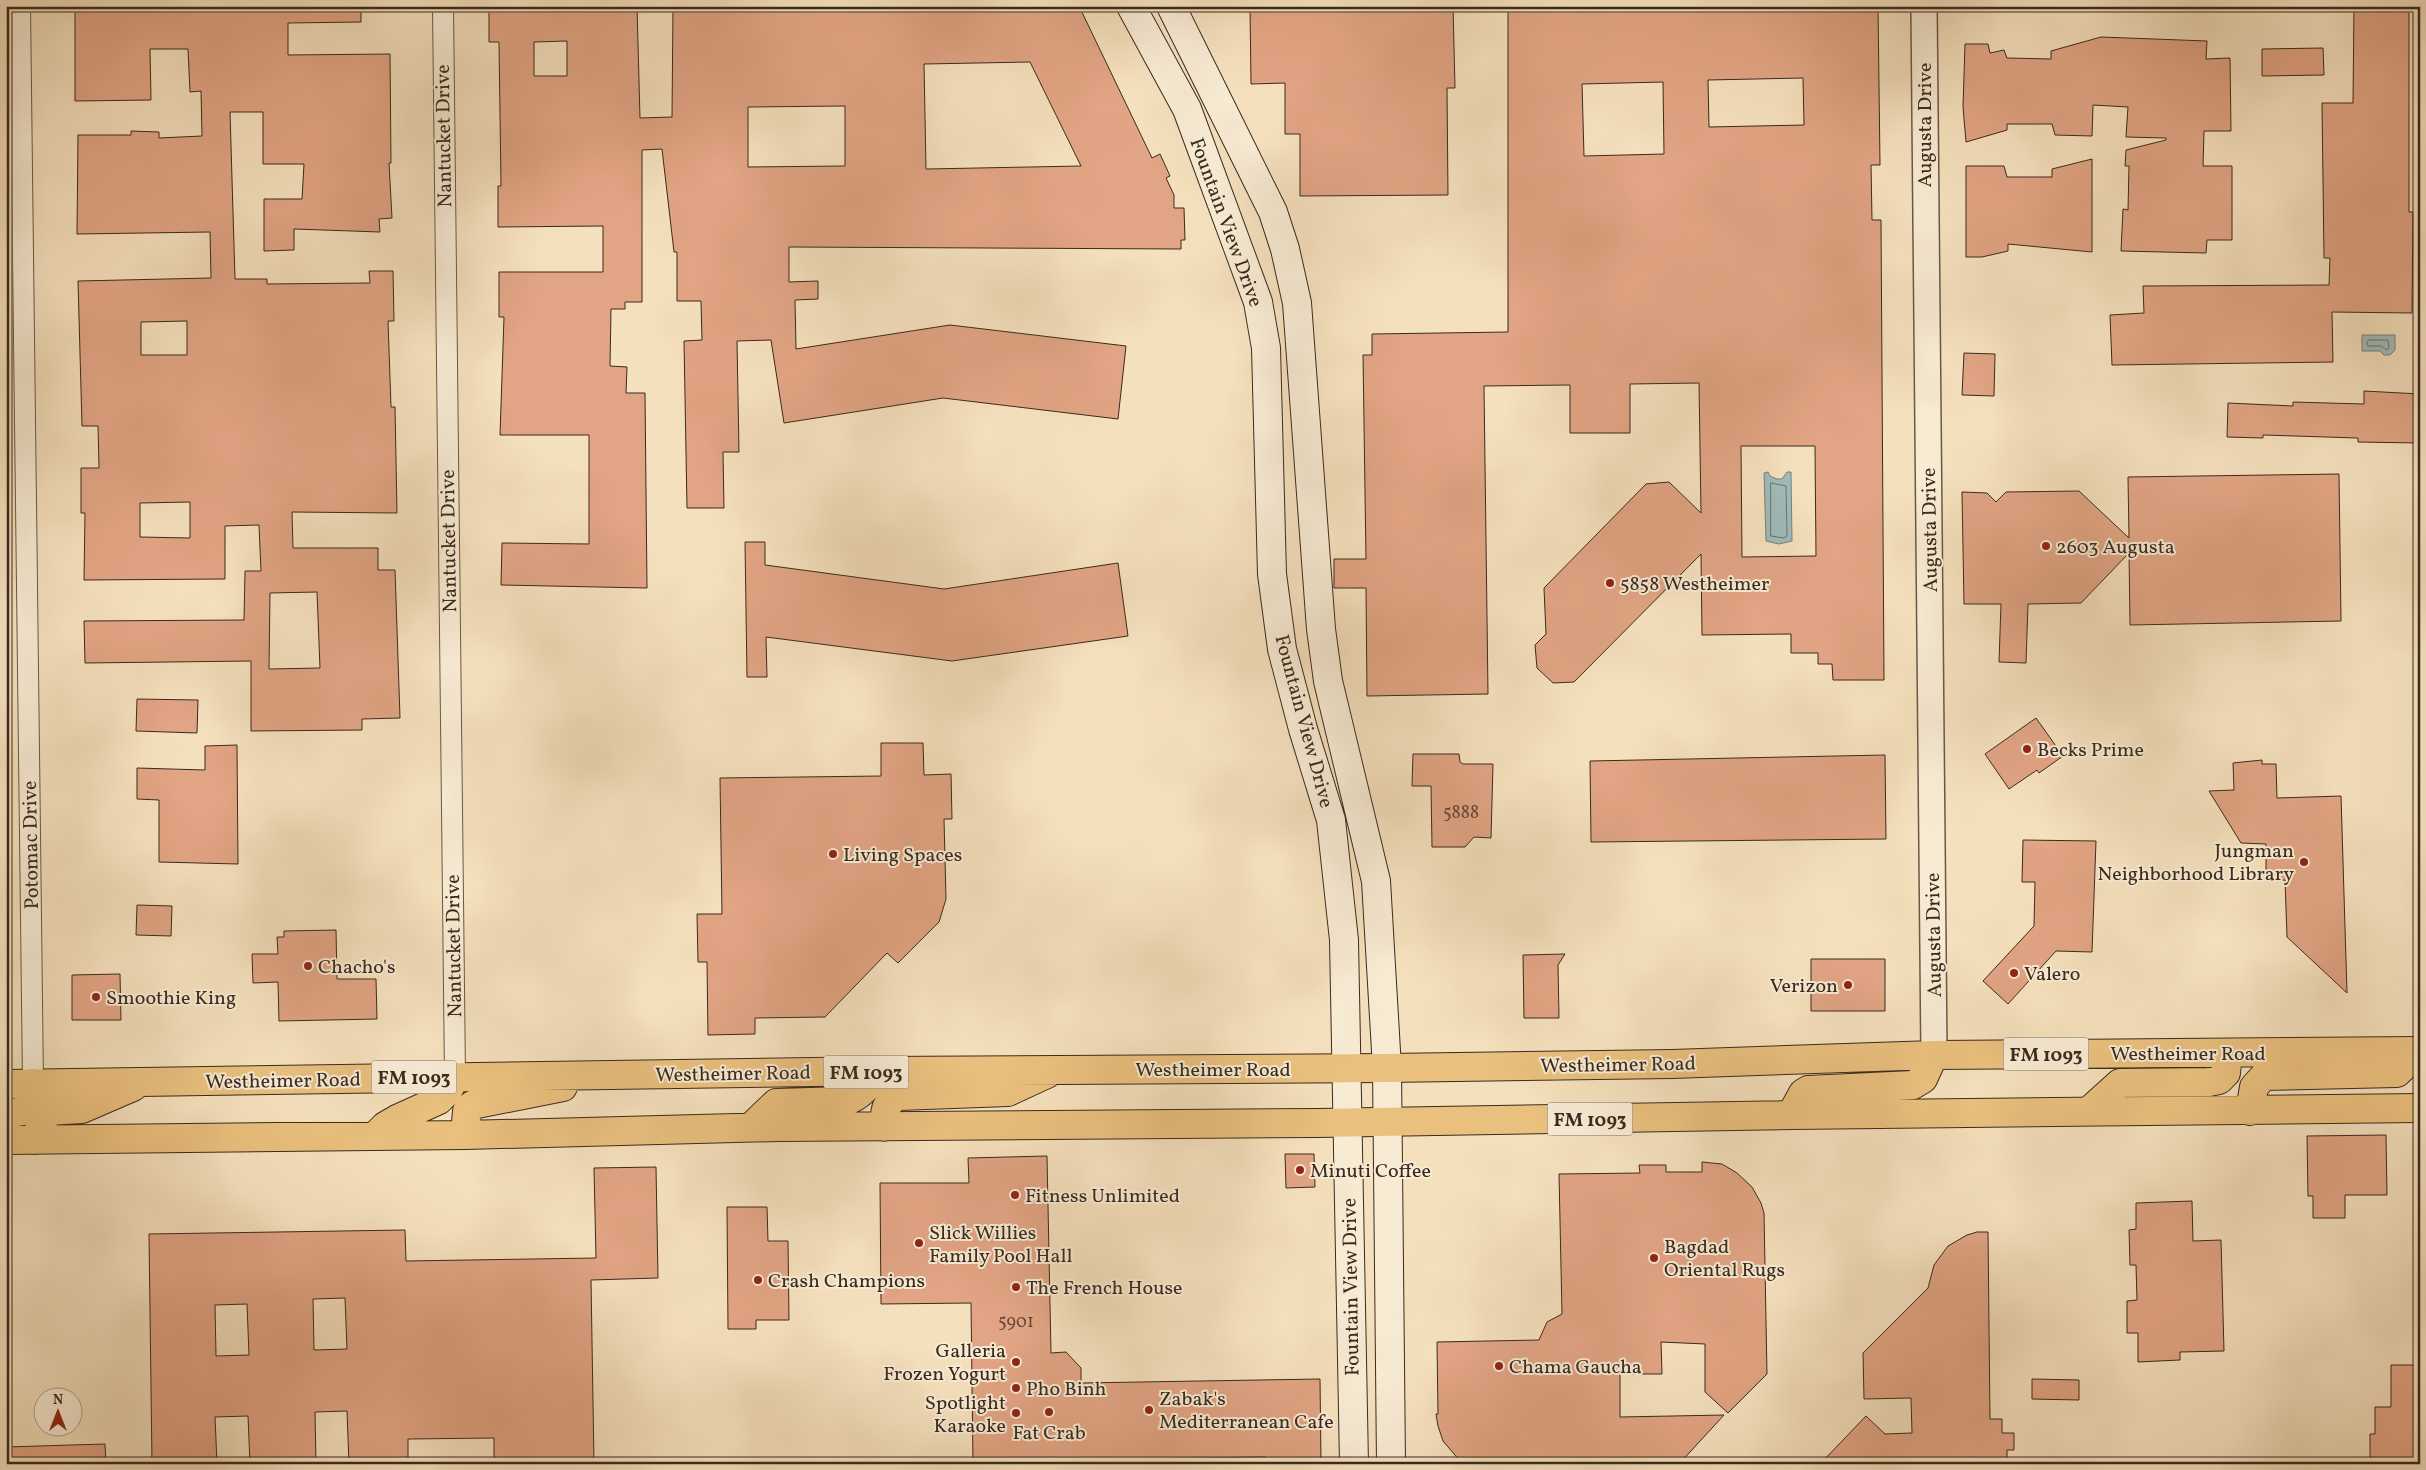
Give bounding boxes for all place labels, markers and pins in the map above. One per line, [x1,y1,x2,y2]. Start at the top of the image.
place label: 2603 Augusta [2056,534,2175,562]
marker: 2603 Augusta [2040,540,2052,552]
place label: 5858 Westheimer [1620,571,1769,599]
marker: 5858 Westheimer [1604,577,1616,589]
place label: Becks Prime [2037,737,2144,765]
marker: Becks Prime [2021,743,2033,755]
place label: Jungman Neighborhood Library [2097,838,2294,889]
place label: Living Spaces [843,842,962,870]
marker: Living Spaces [827,848,839,860]
marker: Jungman Neighborhood Library [2298,856,2310,868]
place label: Chacho's [318,954,395,982]
marker: Chacho's [302,960,314,972]
place label: Valero [2024,961,2080,989]
marker: Valero [2008,967,2020,979]
place label: Verizon [1770,973,1838,1001]
marker: Verizon [1842,979,1854,991]
place label: Smoothie King [106,985,236,1013]
marker: Smoothie King [90,991,102,1003]
place label: Minuti Coffee [1310,1158,1431,1186]
marker: Minuti Coffee [1294,1164,1306,1176]
place label: Fitness Unlimited [1025,1183,1180,1211]
marker: Fitness Unlimited [1009,1189,1021,1201]
place label: Slick Willies Family Pool Hall [929,1220,1072,1271]
place label: Bagdad Oriental Rugs [1664,1234,1785,1285]
marker: Slick Willies Family Pool Hall [913,1237,925,1249]
marker: Bagdad Oriental Rugs [1648,1252,1660,1264]
place label: Crash Champions [768,1268,925,1296]
marker: Crash Champions [752,1274,764,1286]
place label: The French House [1026,1275,1183,1303]
marker: The French House [1010,1281,1022,1293]
place label: Galleria Frozen Yogurt [883,1338,1006,1389]
place label: Chama Gaucha [1509,1354,1642,1382]
marker: Galleria Frozen Yogurt [1010,1356,1022,1368]
marker: Chama Gaucha [1493,1360,1505,1372]
place label: Pho Binh [1026,1376,1107,1404]
marker: Pho Binh [1010,1382,1022,1394]
place label: Zabak's Mediterranean Cafe [1159,1386,1334,1437]
place label: Spotlight Karaoke [925,1390,1006,1441]
marker: Zabak's Mediterranean Cafe [1143,1404,1155,1416]
marker: Fat Crab [1043,1406,1055,1418]
marker: Spotlight Karaoke [1010,1407,1022,1419]
place label: Fat Crab [1012,1420,1086,1448]

